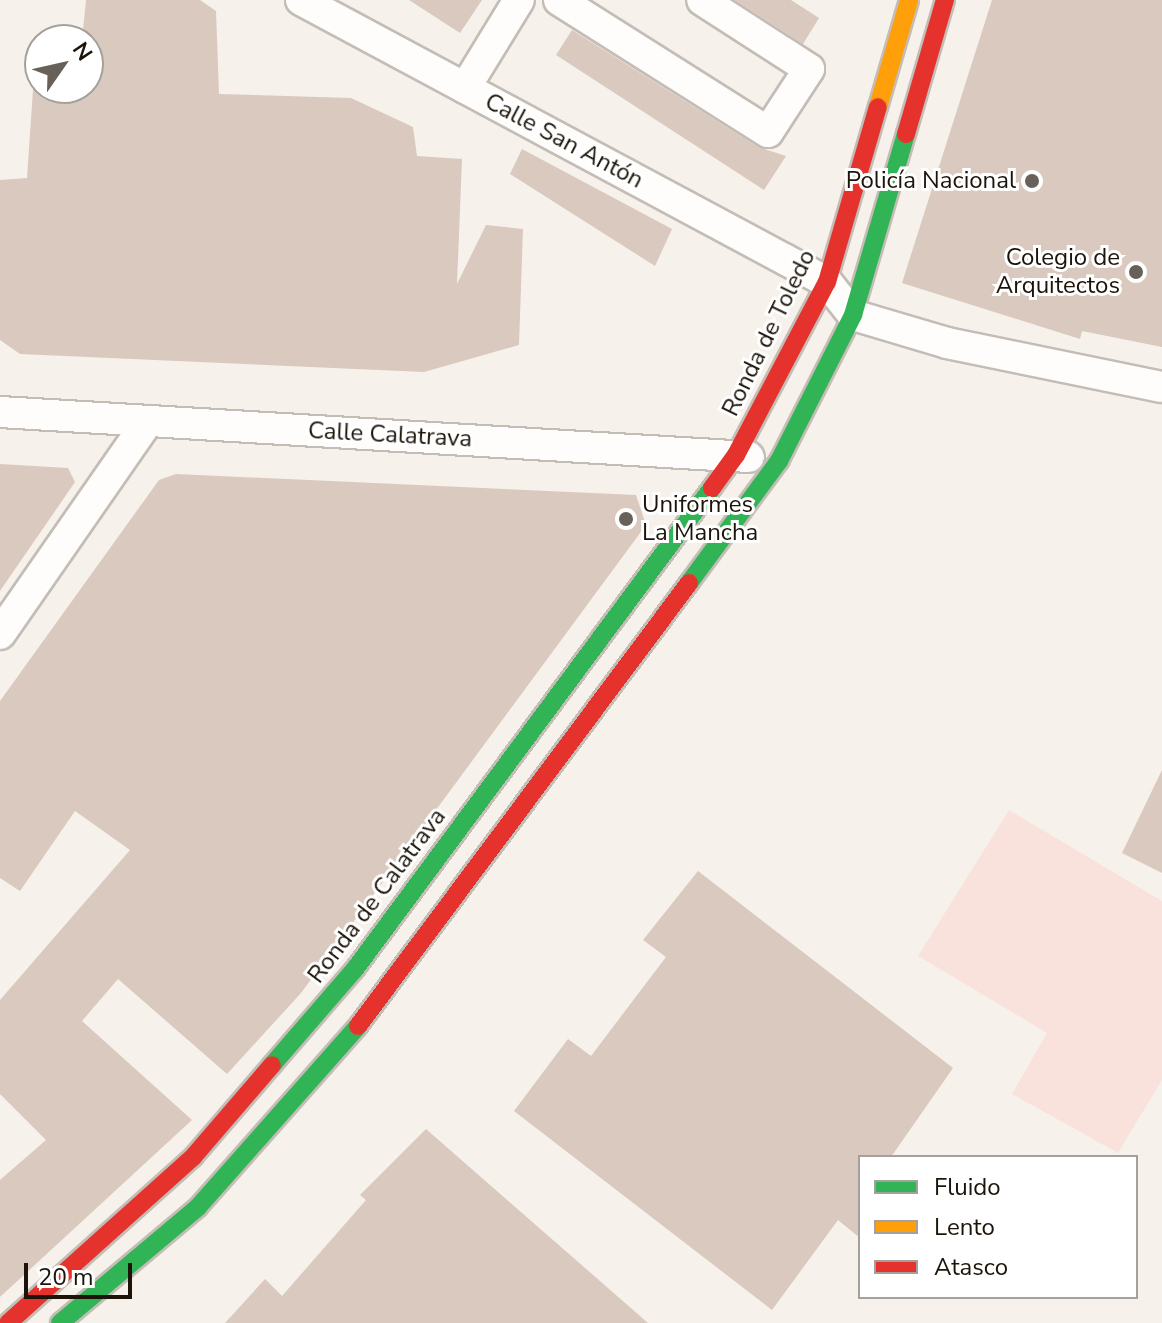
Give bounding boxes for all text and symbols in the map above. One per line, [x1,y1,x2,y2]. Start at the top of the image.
north arrow [24,24,104,104]
text: N [65,36,99,67]
street label: Calle San Antón [480,87,648,195]
place label: Policía Nacional [846,167,1016,195]
marker: Policía Nacional [1023,172,1041,190]
place label: Colegio de Arquitectos [996,244,1120,300]
street label: Ronda de Toledo [716,245,822,421]
marker: Colegio de Arquitectos [1127,263,1145,281]
street label: Calle Calatrava [307,416,473,454]
place label: Uniformes La Mancha [642,491,758,547]
marker: Uniformes La Mancha [617,510,635,528]
street label: Ronda de Calatrava [302,803,452,989]
legend [858,1155,1138,1299]
text: Fluido [934,1171,1001,1203]
text: Lento [934,1211,995,1243]
scale bar [28,1247,136,1297]
text: Atasco [934,1251,1008,1283]
text: 20 m [38,1261,94,1293]

